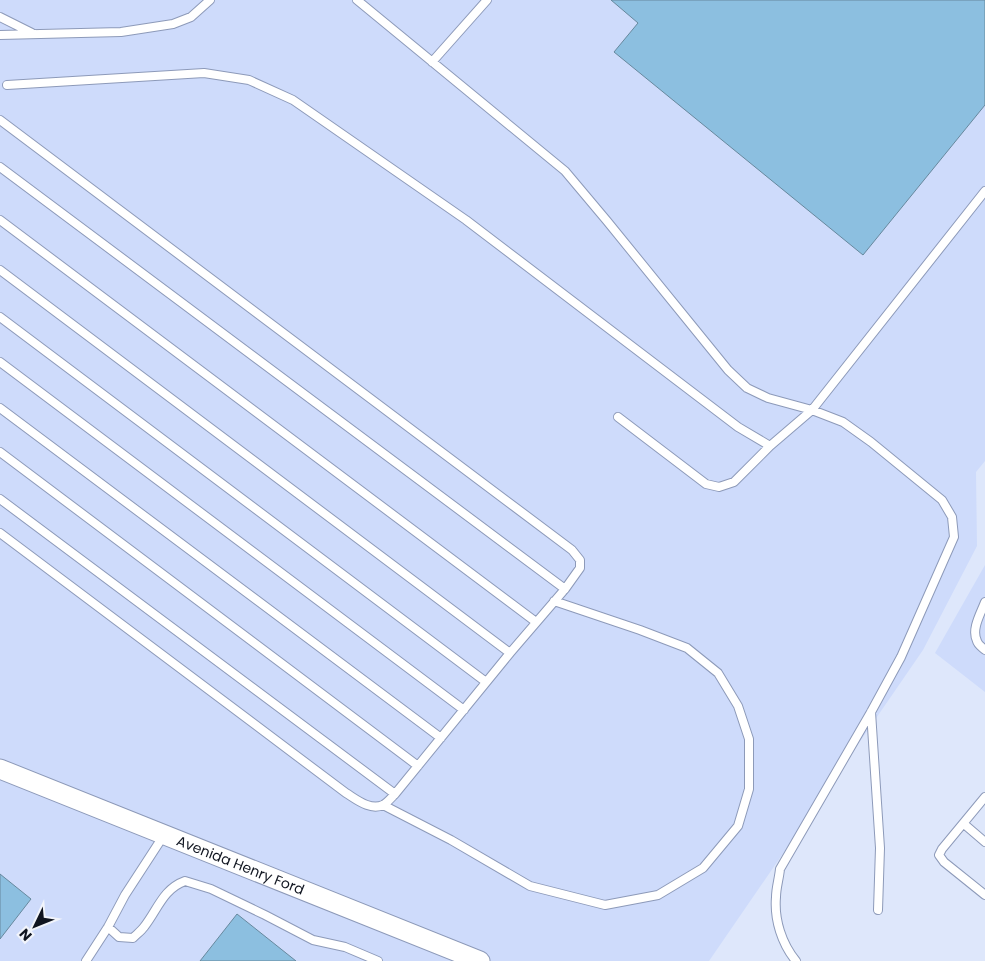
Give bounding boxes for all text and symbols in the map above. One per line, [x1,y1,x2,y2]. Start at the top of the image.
street label: Avenida Henry Ford [174,831,307,900]
north arrow [10,901,60,951]
text: N [15,924,36,946]

